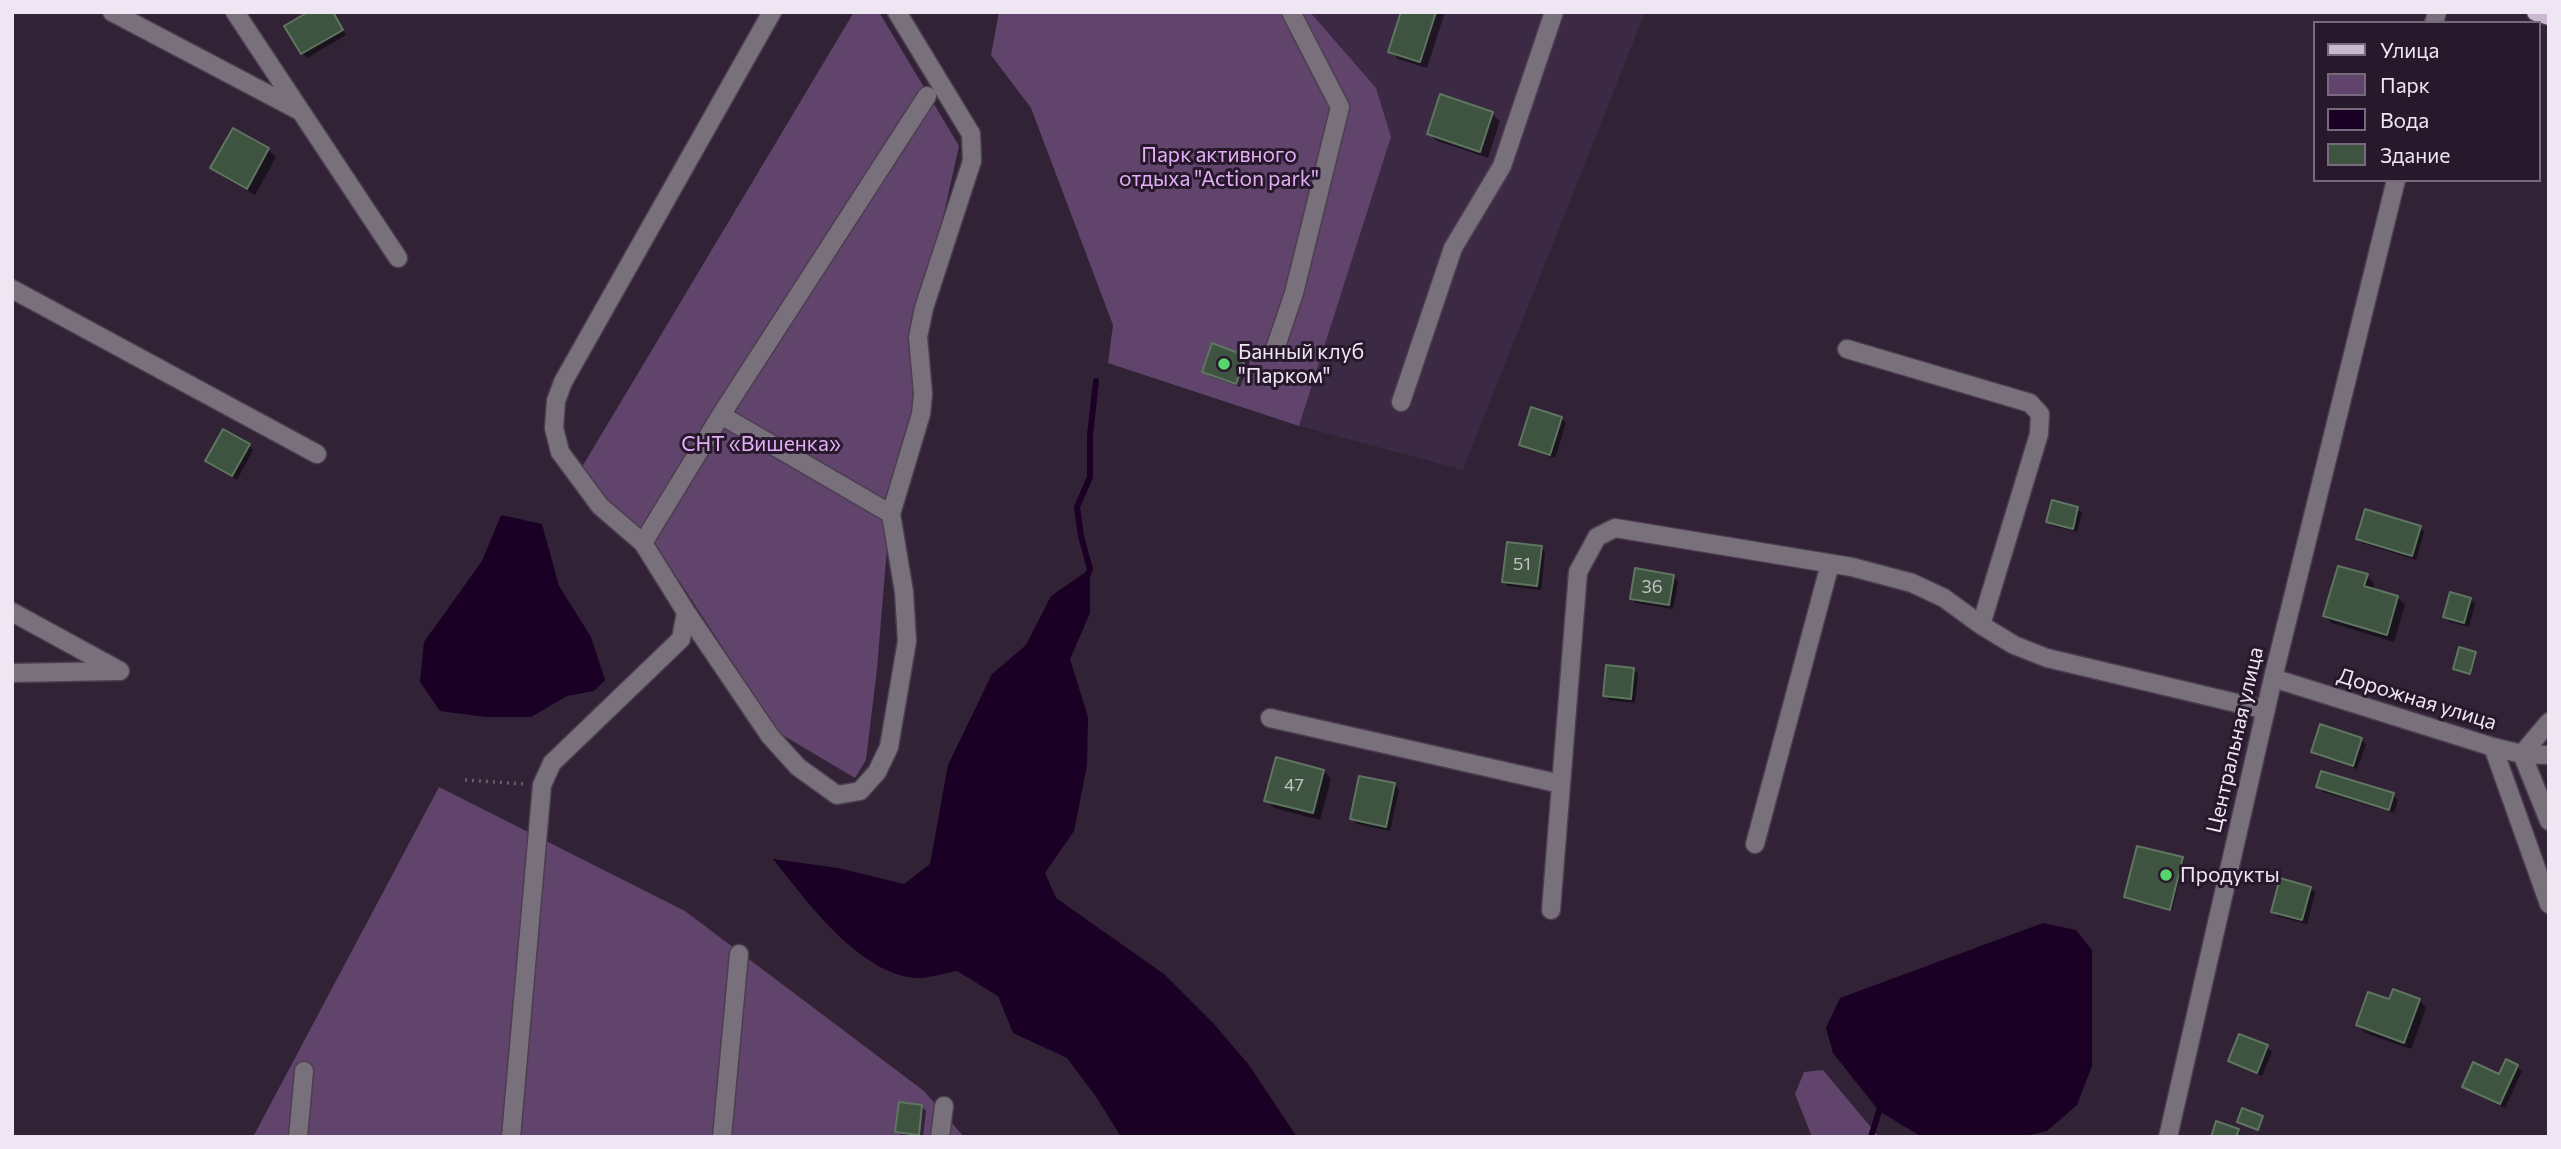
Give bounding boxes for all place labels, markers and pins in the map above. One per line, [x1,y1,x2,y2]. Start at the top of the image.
place label: Банный клуб "Парком" [1238,339,1364,389]
marker: Банный клуб "Парком" [1216,356,1232,372]
place label: Продукты [2180,862,2280,888]
marker: Продукты [2158,867,2174,883]

